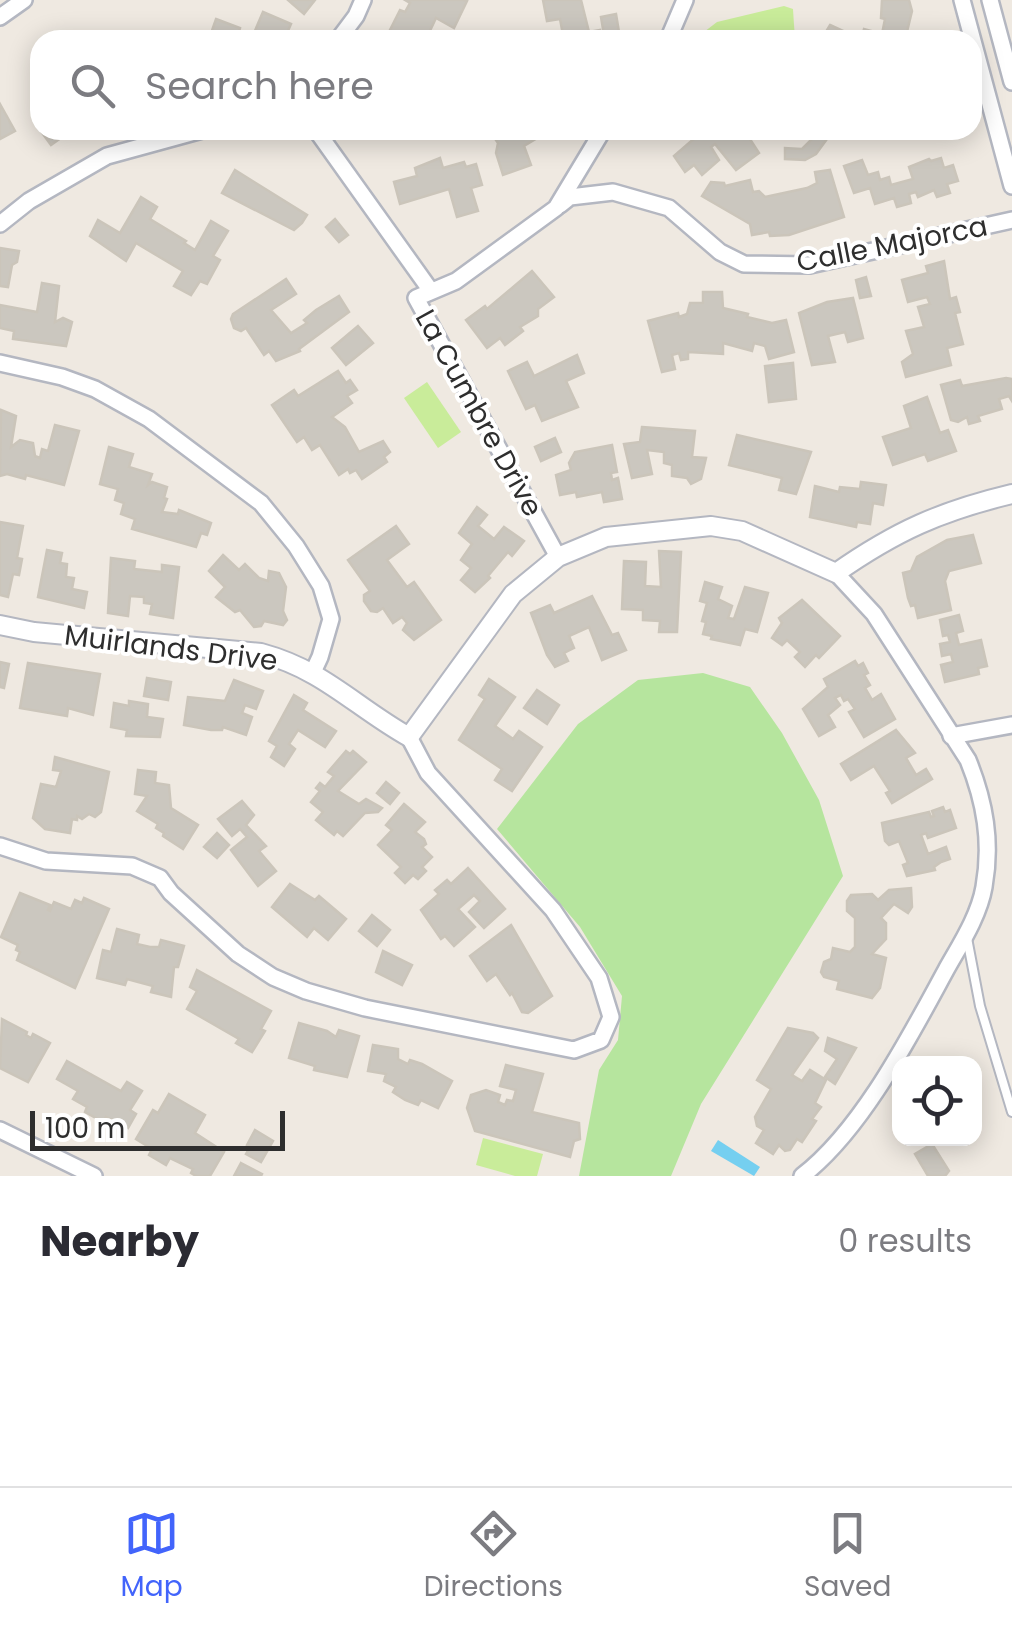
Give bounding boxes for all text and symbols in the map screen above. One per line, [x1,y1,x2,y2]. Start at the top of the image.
search box [30,30,982,140]
icon: search [65,58,120,113]
text: Search here [145,59,374,112]
street label: Calle Majorca [793,206,991,282]
street label: La Cumbre Drive [406,302,552,524]
street label: Muirlands Drive [62,616,280,680]
map controls [892,1056,982,1146]
button: locate [892,1056,982,1146]
scale bar [30,1106,285,1150]
text: 100 m [45,1109,125,1148]
text: Nearby [40,1212,199,1271]
text: 0 results [838,1218,972,1263]
tab: Map [121,1506,183,1608]
tab: Directions [424,1506,563,1608]
tab: Saved [804,1506,891,1608]

